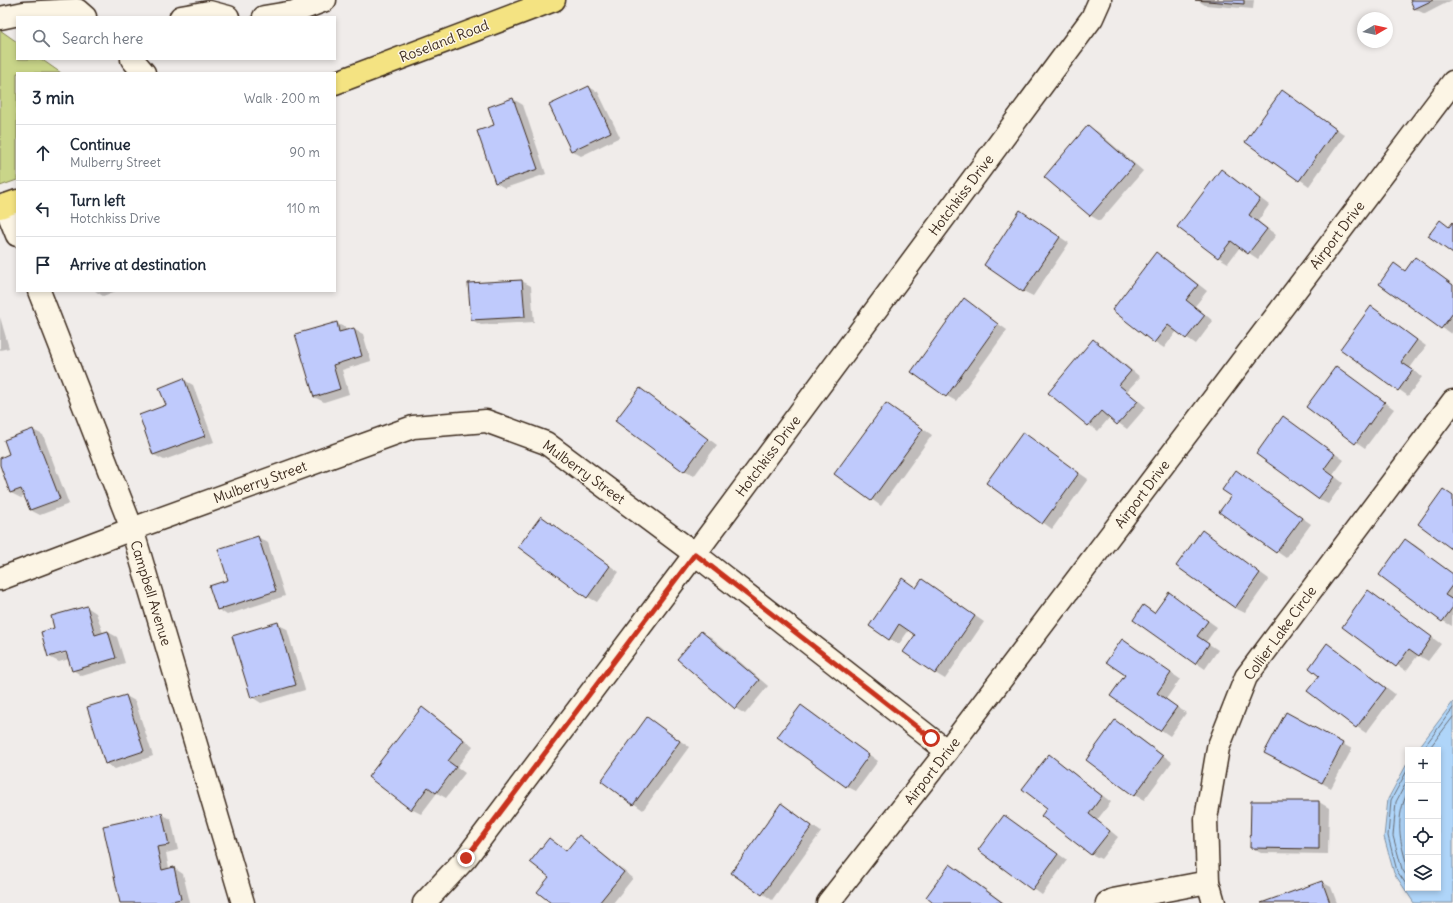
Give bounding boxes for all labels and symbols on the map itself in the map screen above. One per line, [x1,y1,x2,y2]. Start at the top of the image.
north arrow [1357,12,1393,48]
street label: Roseland Road [397,16,491,66]
street label: Hotchkiss Drive [925,151,997,239]
street label: Airport Drive [1306,197,1368,273]
street label: Hotchkiss Drive [732,412,804,500]
street label: Mulberry Street [539,436,629,508]
street label: Airport Drive [1111,456,1173,532]
street label: Mulberry Street [211,457,309,507]
street label: Campbell Avenue [126,538,176,648]
street label: Collier Lake Circle [1240,582,1320,684]
route start [922,729,940,747]
street label: Airport Drive [900,734,964,808]
route end [457,849,475,867]

